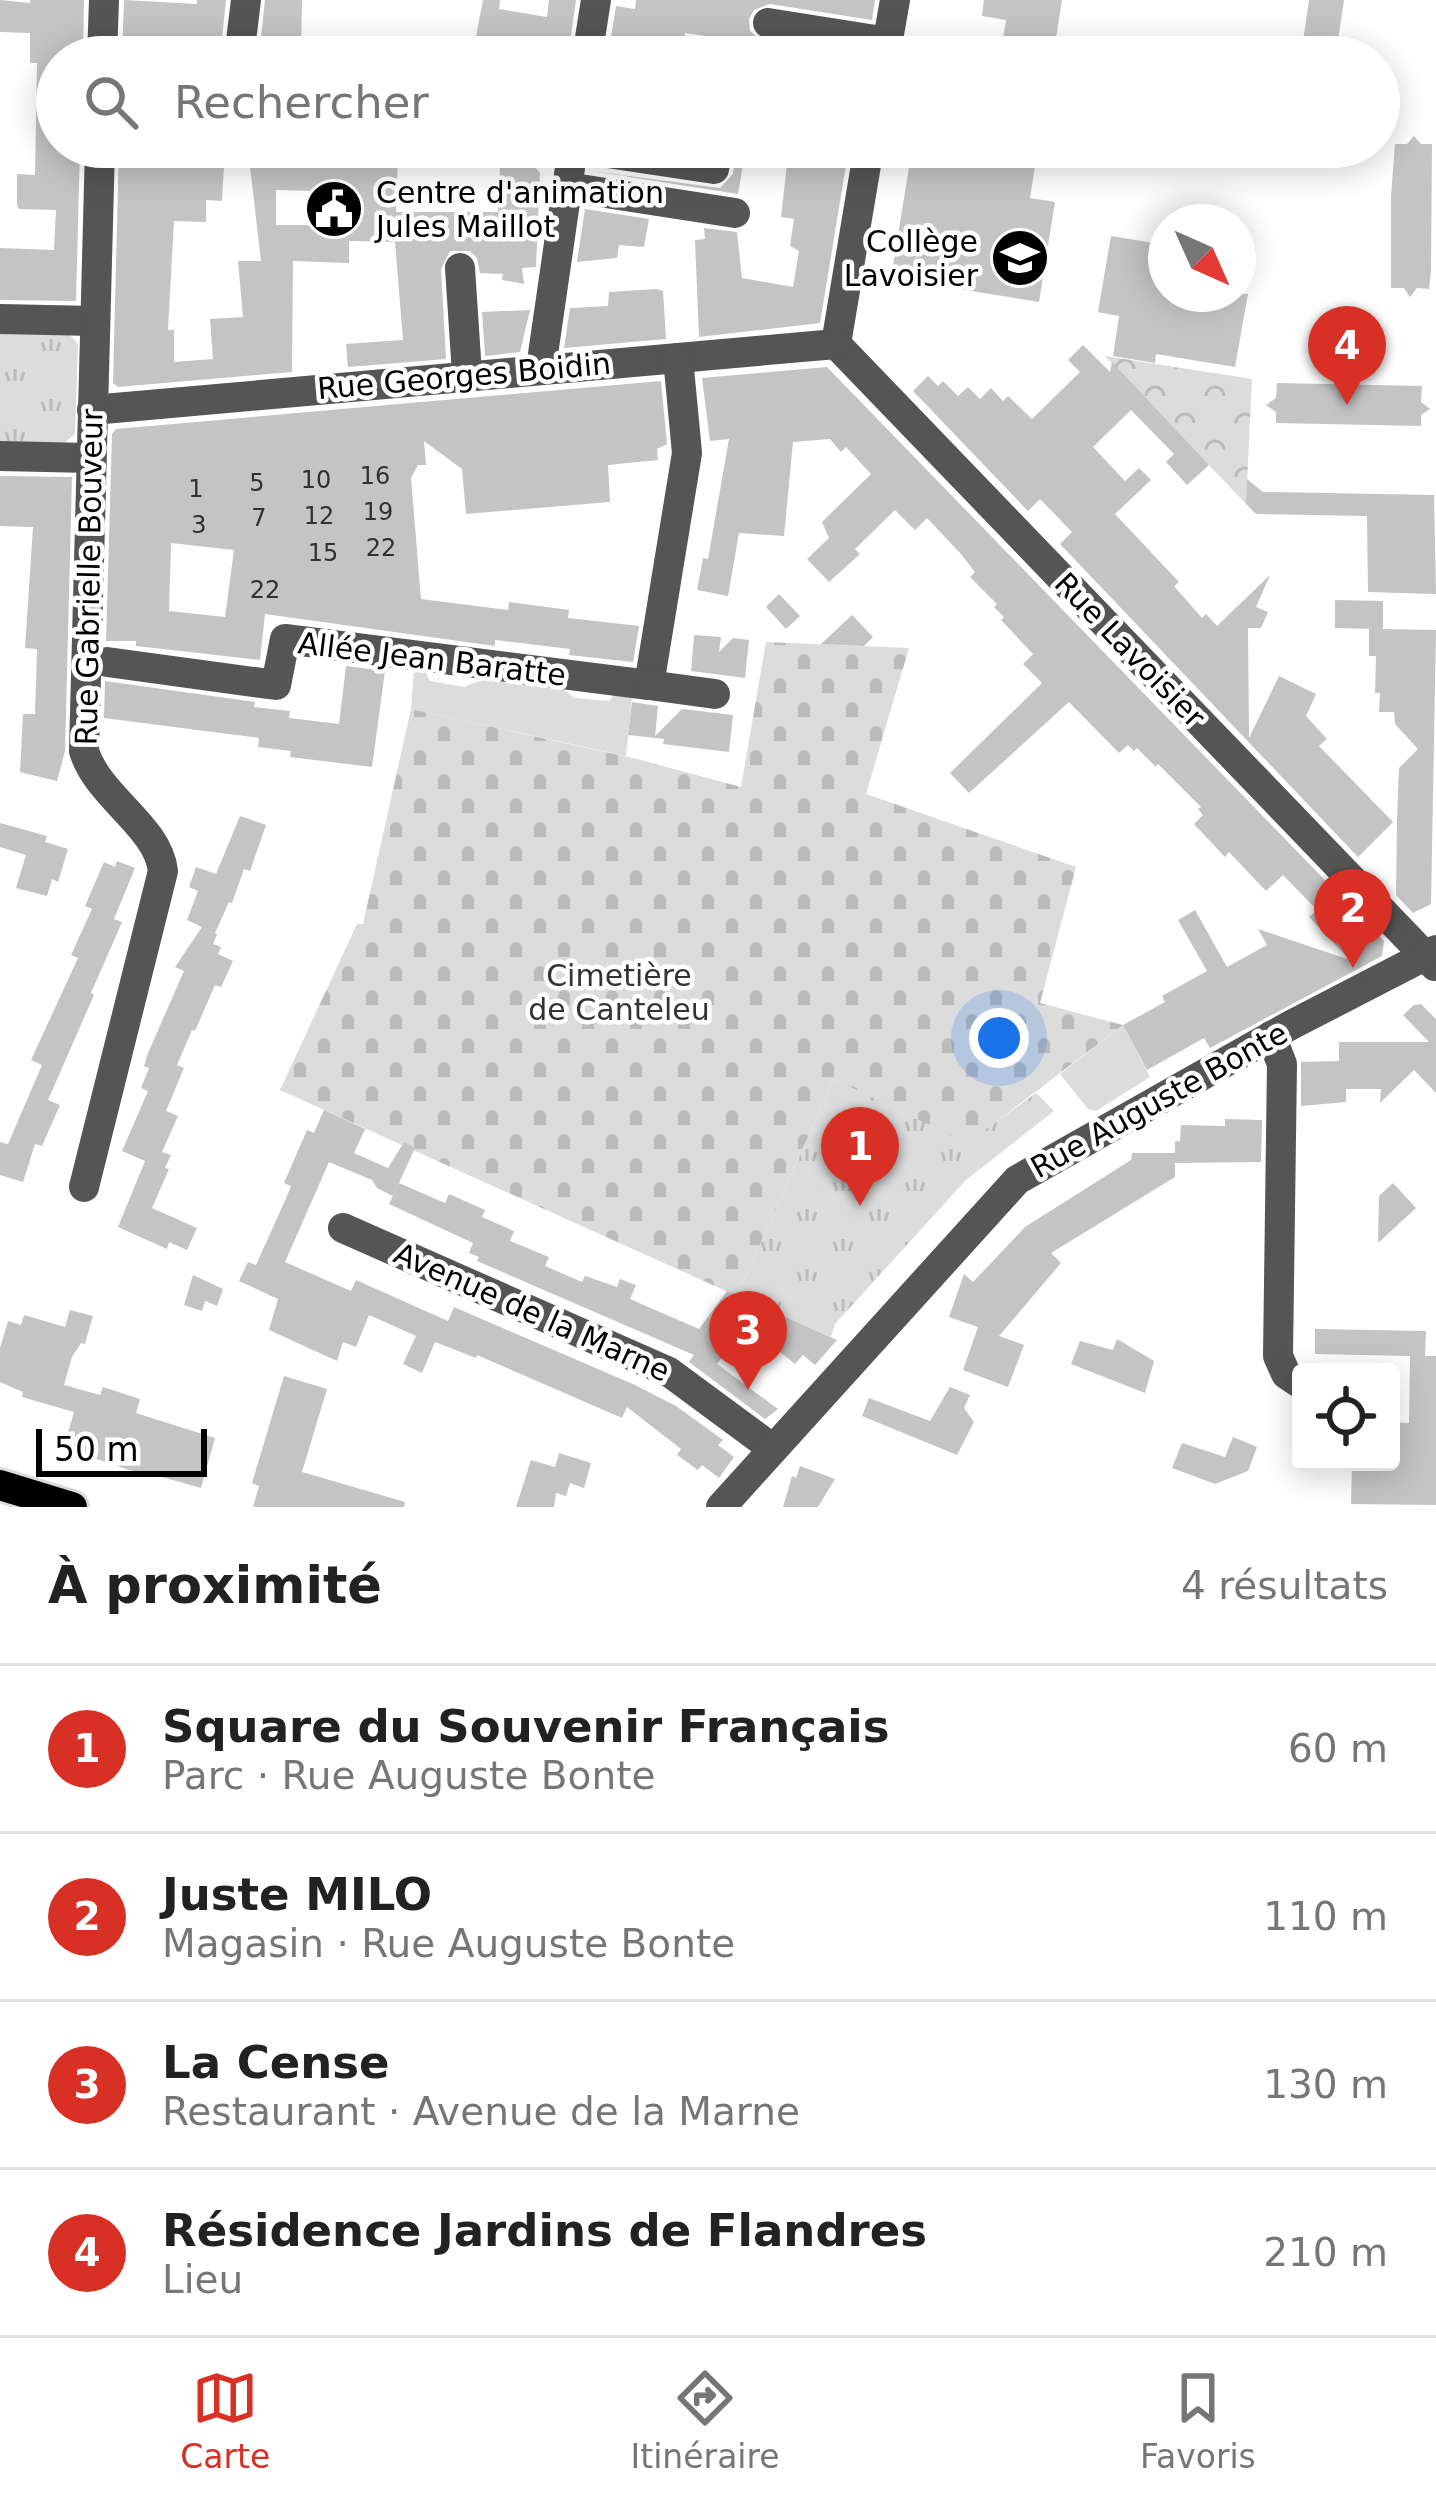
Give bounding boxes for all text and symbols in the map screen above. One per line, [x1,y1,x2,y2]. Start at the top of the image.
search box [36,36,1400,168]
icon: search [78,69,144,135]
text: Rechercher [174,76,429,129]
place label: Centre d'animation Jules Maillot [374,175,664,244]
public building icon: Centre d'animation Jules Maillot [303,178,365,240]
north arrow [1148,204,1256,312]
place label: Collège Lavoisier [844,224,979,293]
school or university icon: Collège Lavoisier [989,227,1051,289]
pin: 4 [1308,306,1386,405]
street label: Rue Georges Boidin [316,346,612,406]
street label: Rue Gabrielle Bouveur [69,408,109,746]
house number: 16 [360,462,390,490]
house number: 10 [301,466,331,494]
house number: 5 [249,469,265,497]
house number: 1 [188,475,204,503]
house number: 19 [363,498,393,526]
house number: 12 [304,502,334,530]
house number: 7 [251,504,267,532]
house number: 3 [191,511,207,539]
house number: 22 [366,534,396,562]
house number: 15 [308,539,338,567]
street label: Rue Lavoisier [1048,566,1213,735]
house number: 22 [250,576,280,604]
street label: Allée Jean Baratte [296,625,568,693]
pin: 2 [1314,869,1392,968]
park label: Cimetière de Canteleu [528,958,710,1027]
your location [969,1008,1029,1068]
street label: Rue Auguste Bonte [1025,1015,1293,1185]
pin: 1 [821,1107,899,1206]
street label: Avenue de la Marne [389,1235,675,1389]
pin: 3 [709,1291,787,1390]
map controls [1292,1363,1400,1471]
button: locate [1292,1363,1400,1471]
scale bar [36,1423,207,1476]
text: 50 m [54,1430,139,1469]
text: À proximité [48,1556,382,1615]
text: 4 résultats [1181,1563,1388,1608]
text: Square du Souvenir Français [162,1700,890,1753]
text: 1 [73,1726,101,1771]
text: 60 m [1288,1726,1388,1771]
text: Parc · Rue Auguste Bonte [162,1753,655,1798]
text: Juste MILO [162,1868,432,1921]
text: 2 [73,1894,101,1939]
text: 110 m [1263,1894,1388,1939]
text: Magasin · Rue Auguste Bonte [162,1921,735,1966]
text: La Cense [162,2036,390,2089]
text: 3 [73,2062,101,2107]
text: 130 m [1263,2062,1388,2107]
text: Restaurant · Avenue de la Marne [162,2089,800,2134]
text: Résidence Jardins de Flandres [162,2204,927,2257]
text: 4 [73,2230,101,2275]
text: 210 m [1263,2230,1388,2275]
text: Lieu [162,2257,243,2302]
tab: Carte [180,2365,270,2476]
tab: Itinéraire [631,2365,780,2476]
tab: Favoris [1140,2365,1256,2476]

